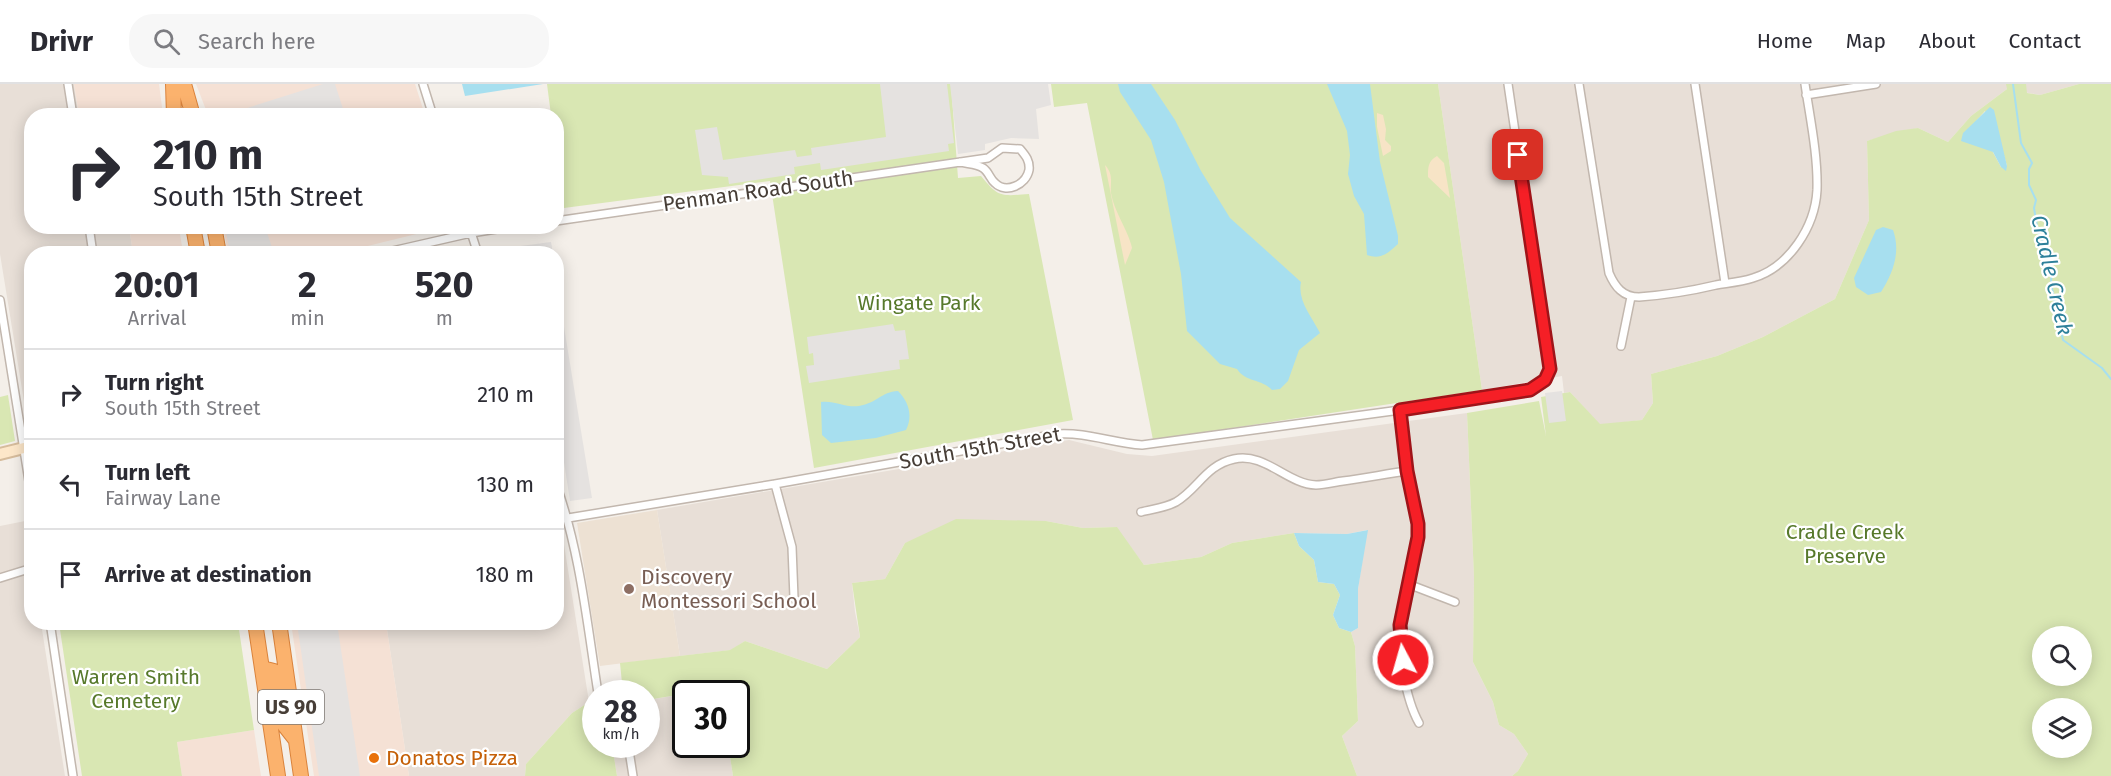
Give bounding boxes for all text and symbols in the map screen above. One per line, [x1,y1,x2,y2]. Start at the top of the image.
search box [129,14,549,68]
text: Drivr [30,25,93,58]
icon: search [150,25,183,58]
text: Search here [198,28,315,55]
text: Home [1757,28,1813,54]
text: Map [1846,28,1886,54]
text: About [1919,28,1976,54]
text: Contact [2009,28,2081,54]
pin [1492,129,1543,180]
text: 210 m [153,130,263,180]
icon: right [54,132,132,210]
icon: arrive [1501,138,1534,171]
street label: Penman Road South [661,165,855,217]
text: South 15th Street [153,181,363,213]
water label: Cradle Creek [2025,212,2079,338]
text: 20:01 [114,263,200,307]
text: 2 [298,263,317,307]
text: 520 [415,263,474,307]
park label: Wingate Park [857,290,981,316]
text: Arrival [128,306,186,330]
text: min [290,306,325,330]
text: m [436,306,453,330]
text: Turn right [105,369,204,396]
icon: right [54,378,87,411]
text: 210 m [477,381,534,408]
text: South 15th Street [105,396,261,420]
street label: South 15th Street [897,421,1063,475]
text: Turn left [105,459,190,486]
icon: left [54,468,87,501]
text: 130 m [477,471,534,498]
text: Fairway Lane [105,486,221,510]
park label: Cradle Creek Preserve [1786,519,1904,569]
icon: arrive [54,558,87,591]
text: Arrive at destination [105,561,312,588]
text: 180 m [475,561,534,588]
place label: Discovery Montessori School [641,564,816,614]
marker: Discovery Montessori School [622,582,636,596]
map controls [2032,626,2092,758]
button: search [2032,626,2092,686]
position arrow [1371,628,1435,692]
park label: Warren Smith Cemetery [72,664,200,714]
speed limit sign: 30 [672,680,750,758]
road number: US 90 [258,690,324,724]
text: 28 [605,694,637,730]
button: layers [2032,698,2092,758]
text: km/h [602,725,640,743]
place label: Donatos Pizza [386,745,518,771]
marker: Donatos Pizza [367,751,381,765]

